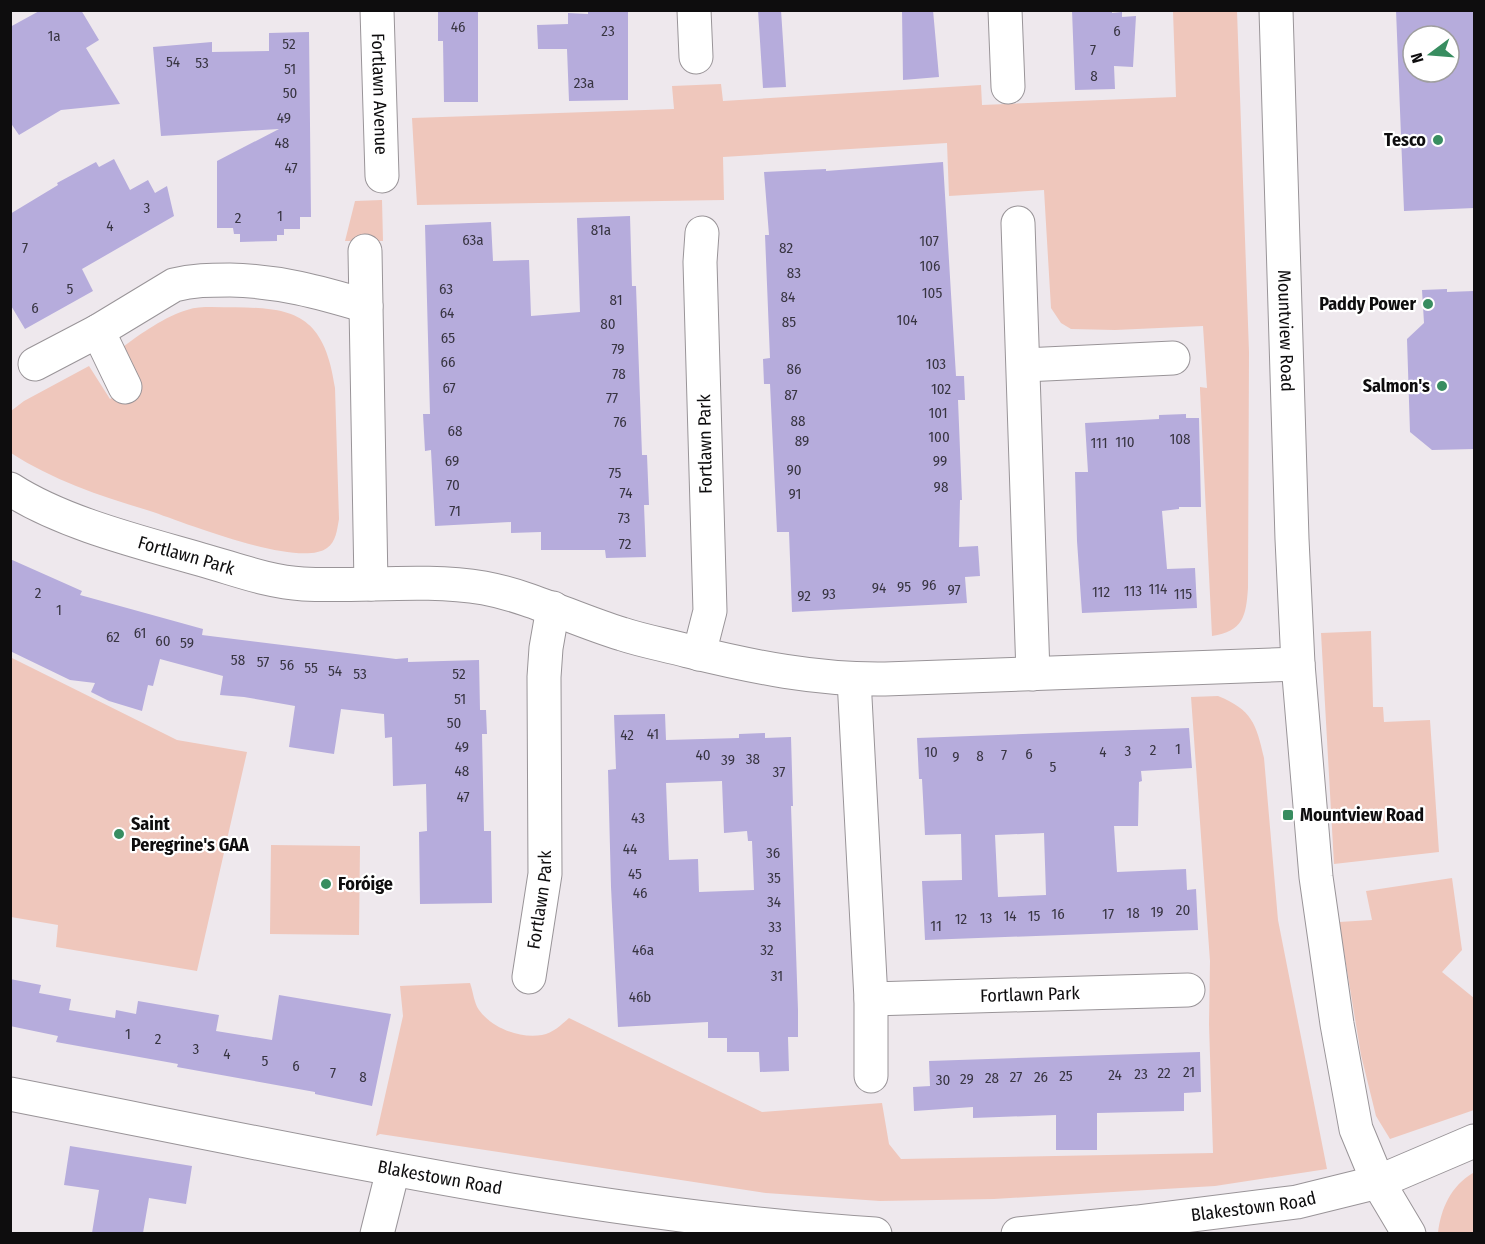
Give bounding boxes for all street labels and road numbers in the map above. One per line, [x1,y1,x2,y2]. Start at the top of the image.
street label: Fortlawn Avenue [367,33,392,155]
street label: Mountview Road [1273,270,1299,392]
street label: Fortlawn Park [693,393,717,494]
street label: Fortlawn Park [135,531,238,580]
street label: Fortlawn Park [522,850,556,951]
street label: Fortlawn Park [980,982,1081,1007]
street label: Blakestown Road [376,1156,504,1199]
street label: Blakestown Road [1190,1187,1318,1226]

